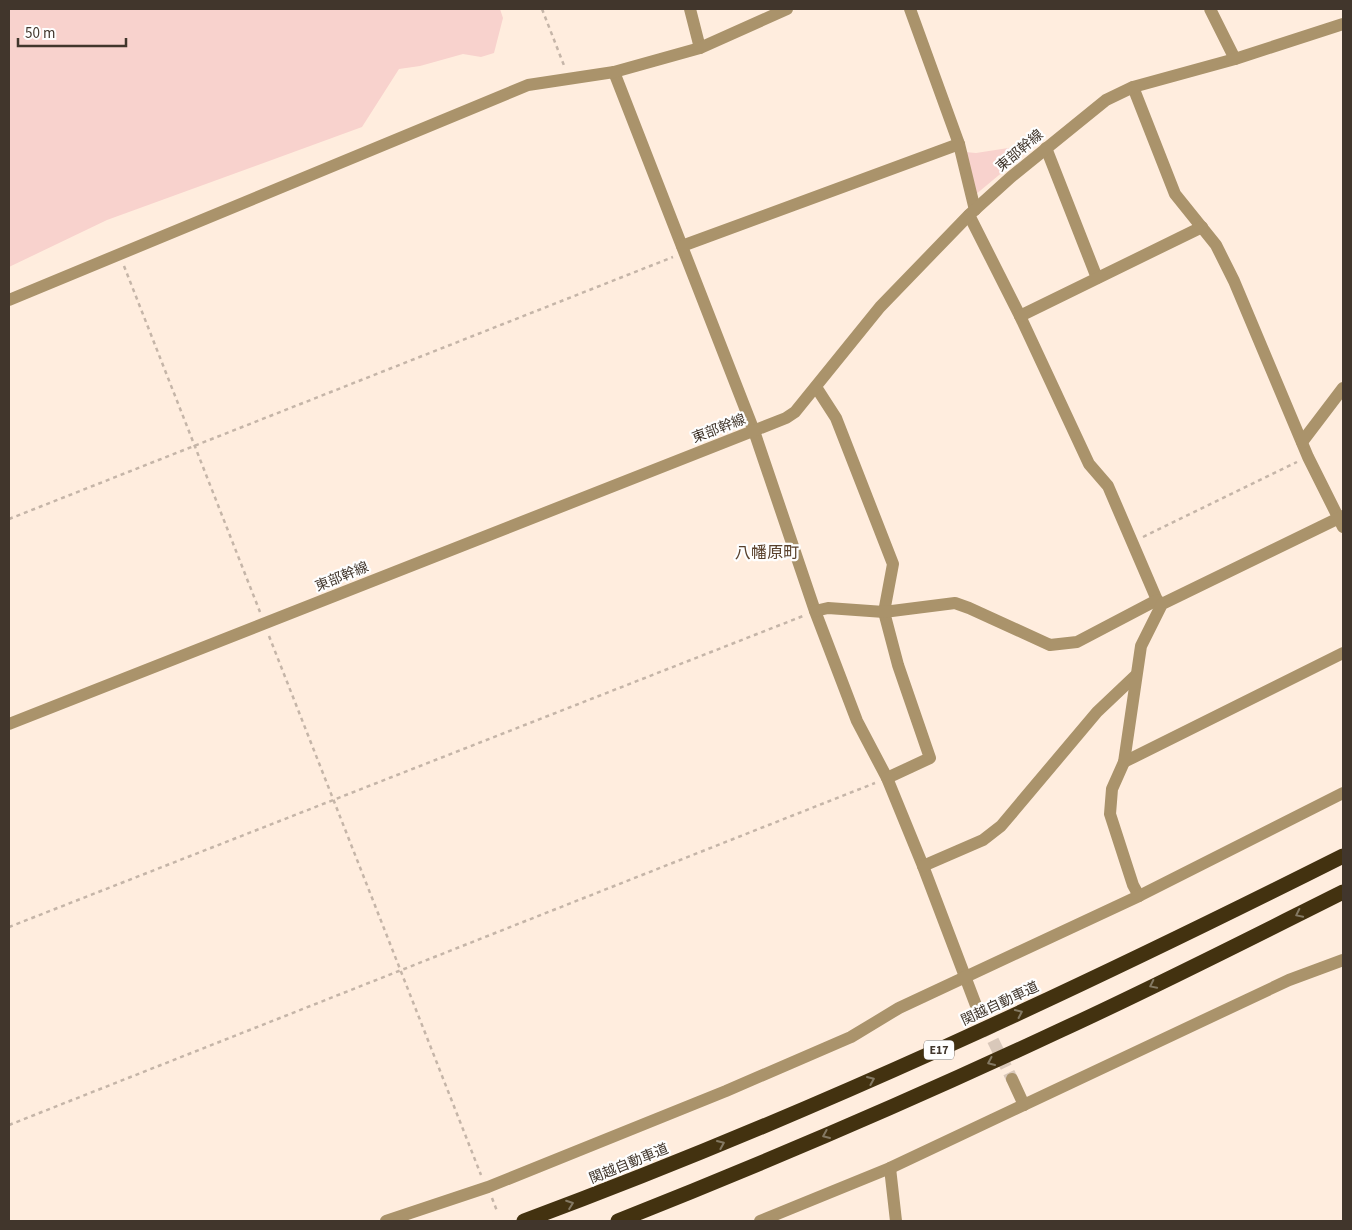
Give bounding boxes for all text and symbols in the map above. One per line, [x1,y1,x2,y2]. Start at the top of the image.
scale bar [18,15,125,47]
text: 50 m [25,23,55,44]
street label: 東部幹線 [992,125,1048,177]
street label: 東部幹線 [689,410,749,448]
district label: 八幡原町 [735,542,799,564]
street label: 東部幹線 [312,557,372,597]
one-way arrow [1296,908,1305,918]
street label: 関越自動車道 [958,977,1042,1031]
one-way arrow [1150,979,1159,989]
one-way arrow [1014,1009,1023,1020]
road number: E17 [924,1040,954,1060]
one-way arrow [987,1056,996,1067]
one-way arrow [866,1076,875,1087]
one-way arrow [822,1129,831,1140]
street label: 関越自動車道 [586,1139,672,1189]
one-way arrow [716,1140,725,1151]
one-way arrow [565,1200,574,1210]

